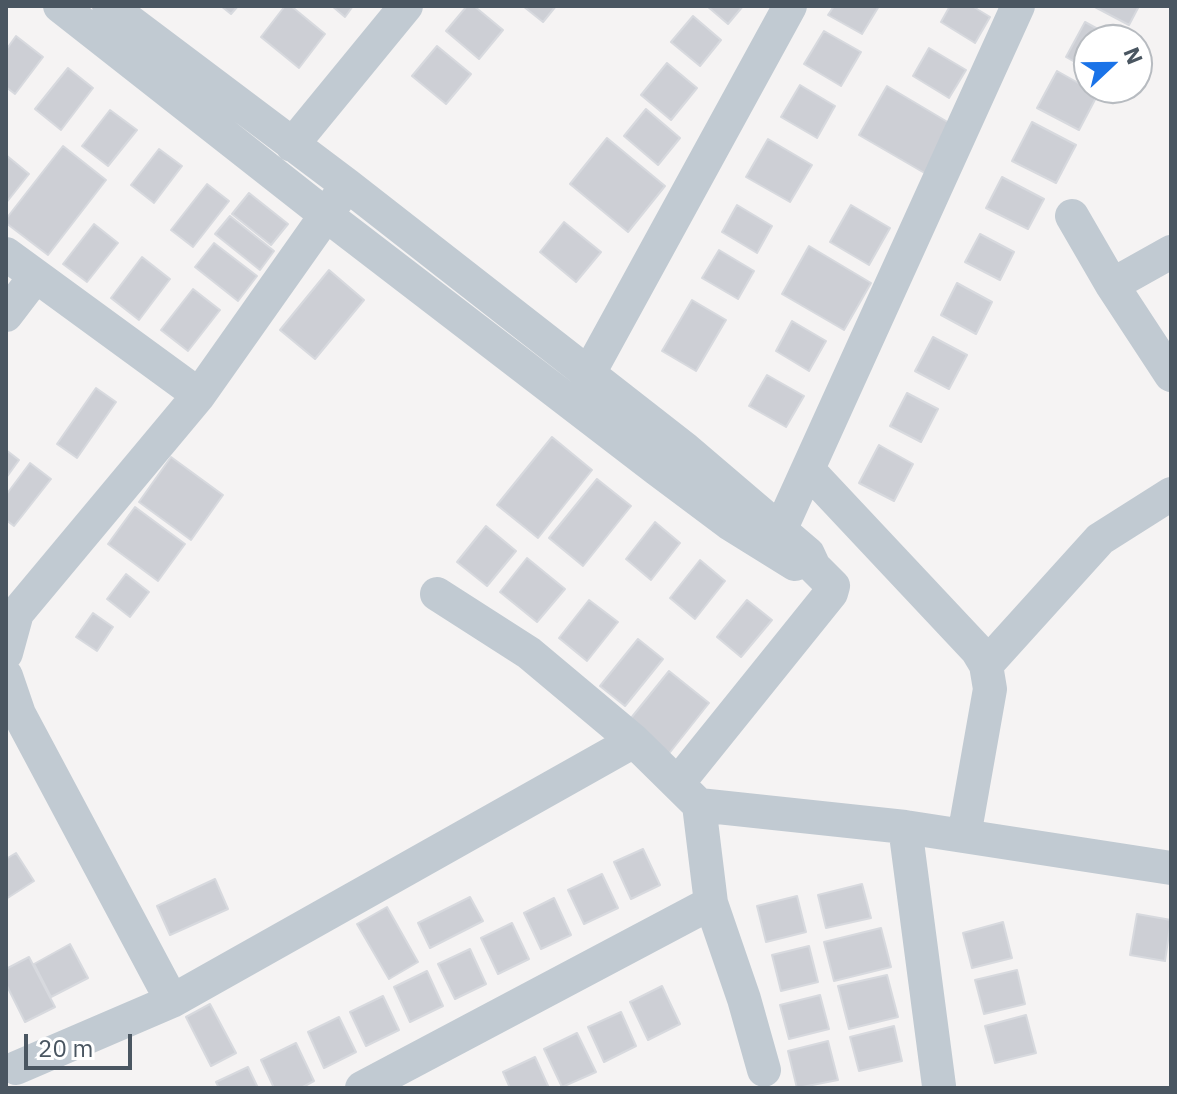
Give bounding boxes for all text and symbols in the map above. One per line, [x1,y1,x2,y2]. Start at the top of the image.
north arrow [1073,24,1153,104]
text: N [1117,43,1150,68]
scale bar [28,1018,136,1068]
text: 20 m [38,1032,93,1064]

